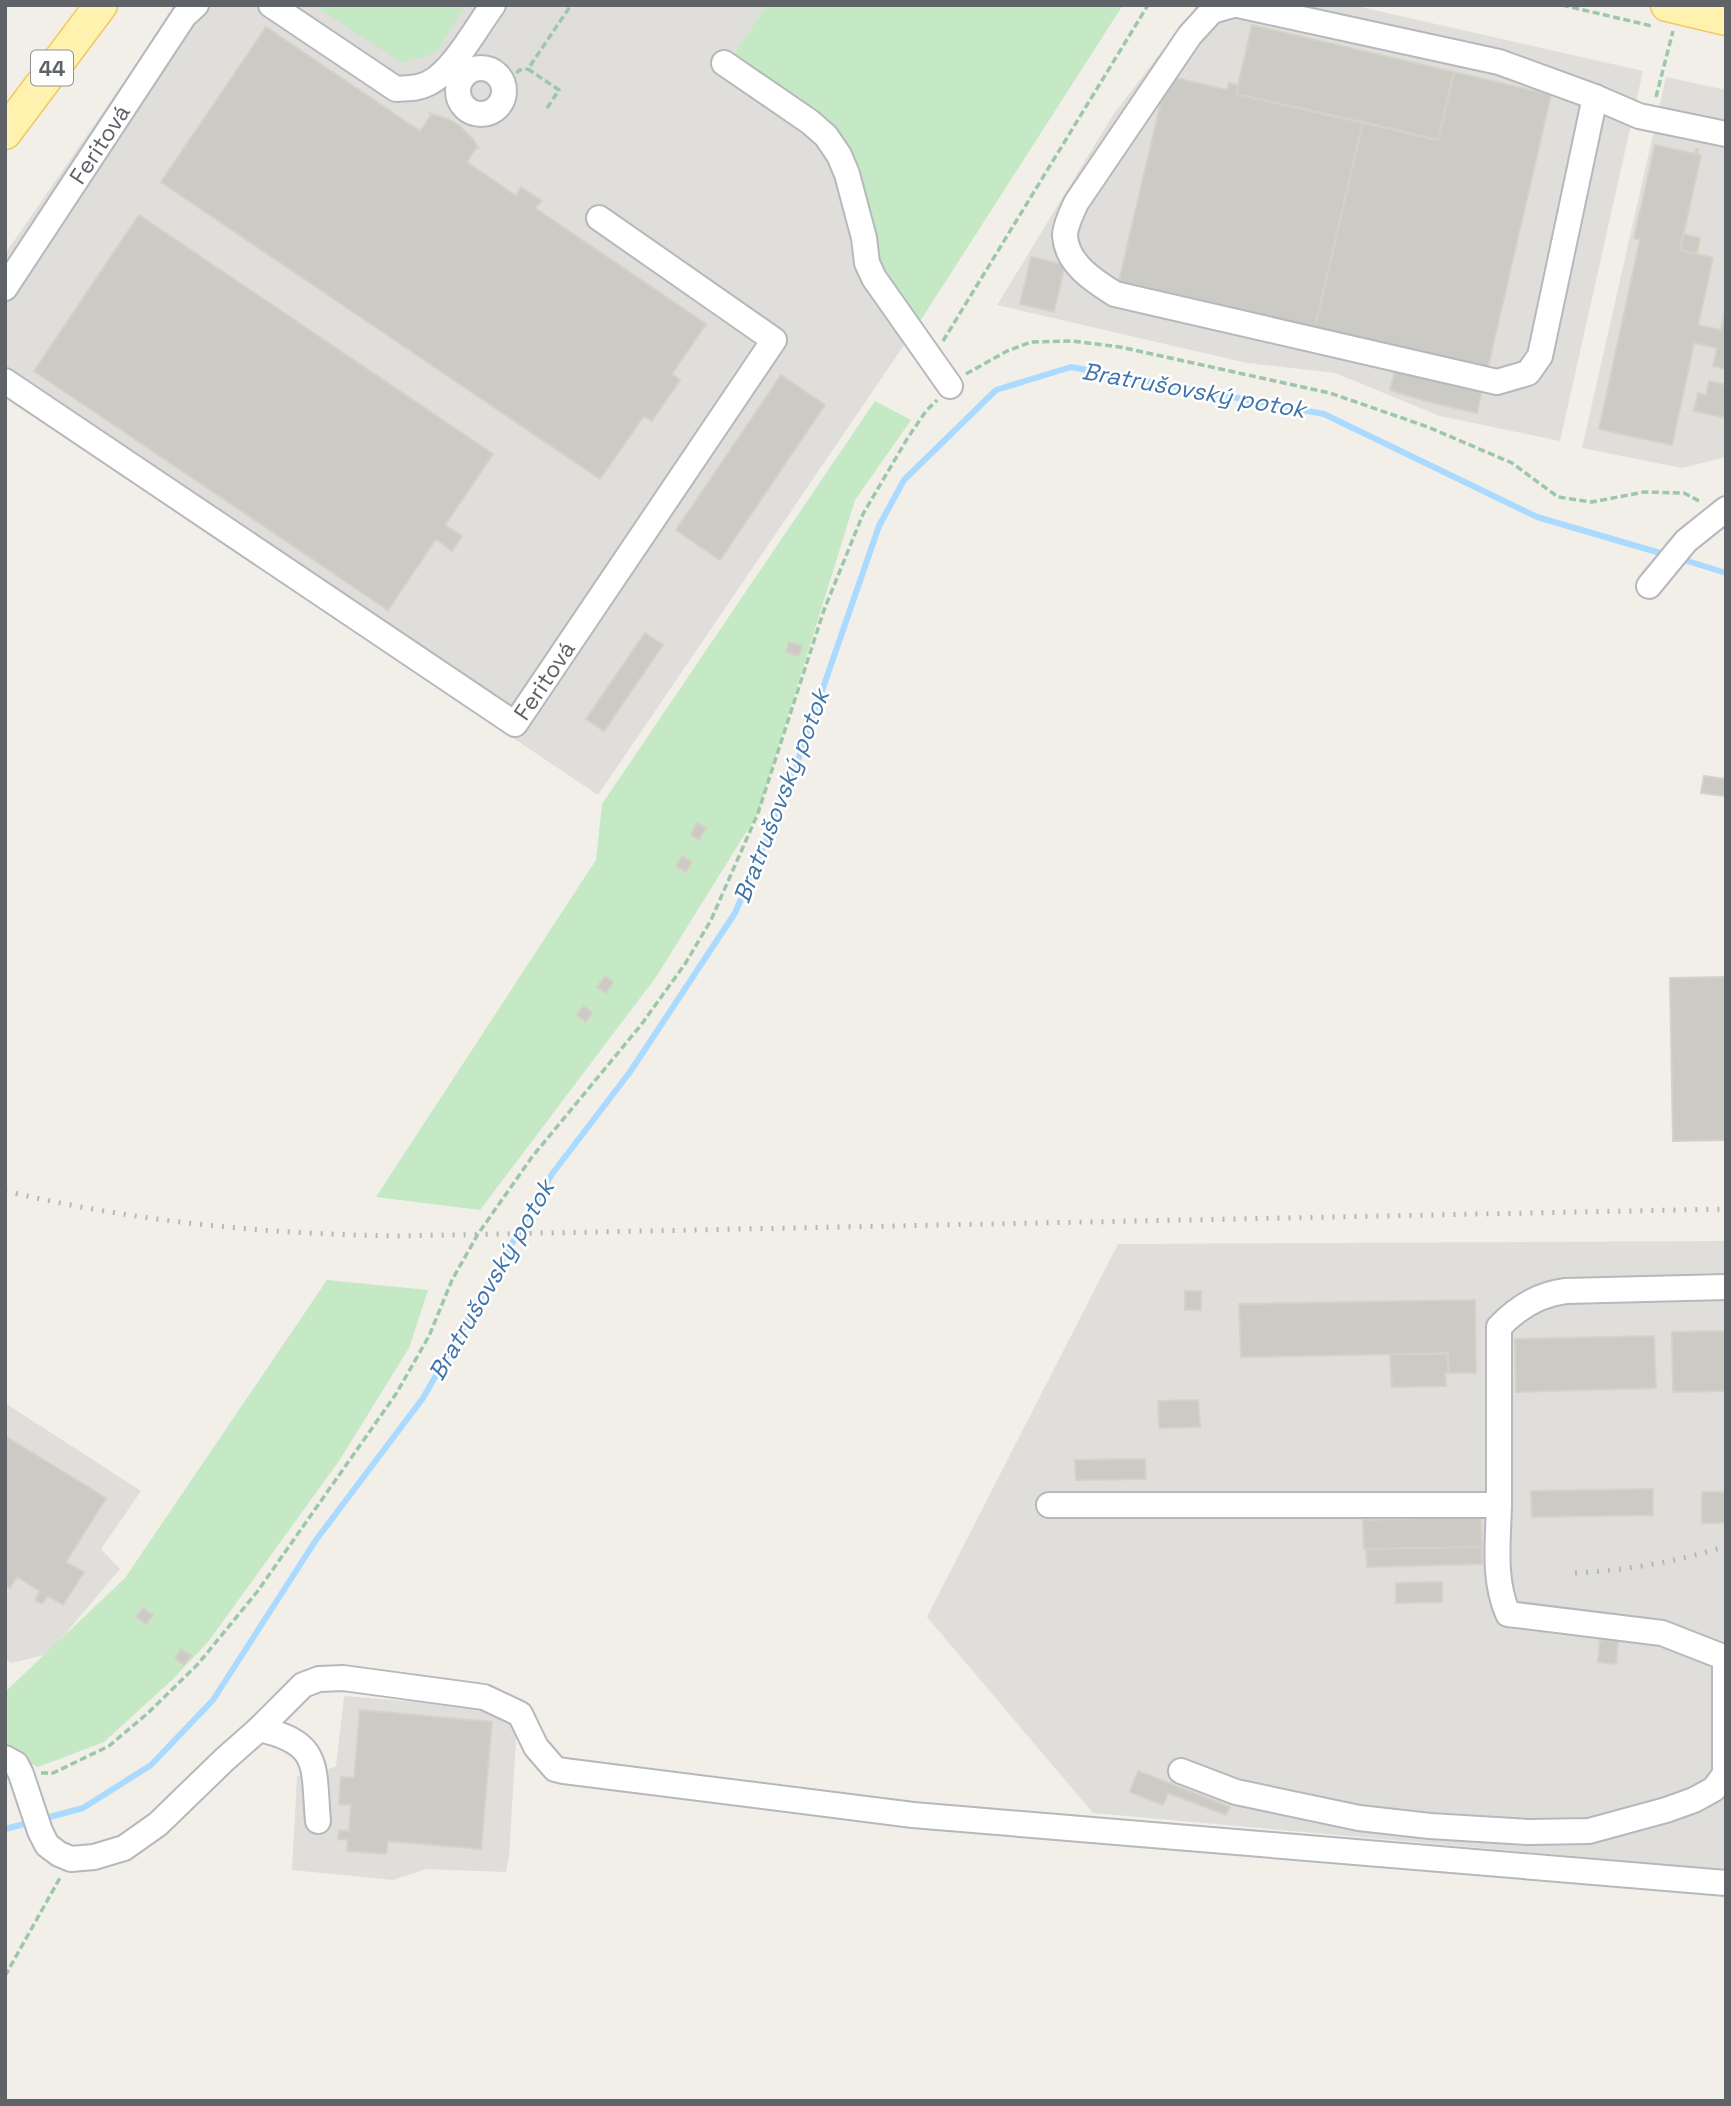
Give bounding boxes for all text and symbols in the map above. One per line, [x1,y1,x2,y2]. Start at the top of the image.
road number: 44 [31,50,73,86]
street label: Feritová [62,99,137,190]
water label: Bratrušovský potok [1080,355,1311,425]
street label: Feritová [507,635,582,726]
water label: Bratrušovský potok [726,682,837,907]
water label: Bratrušovský potok [421,1172,563,1386]

